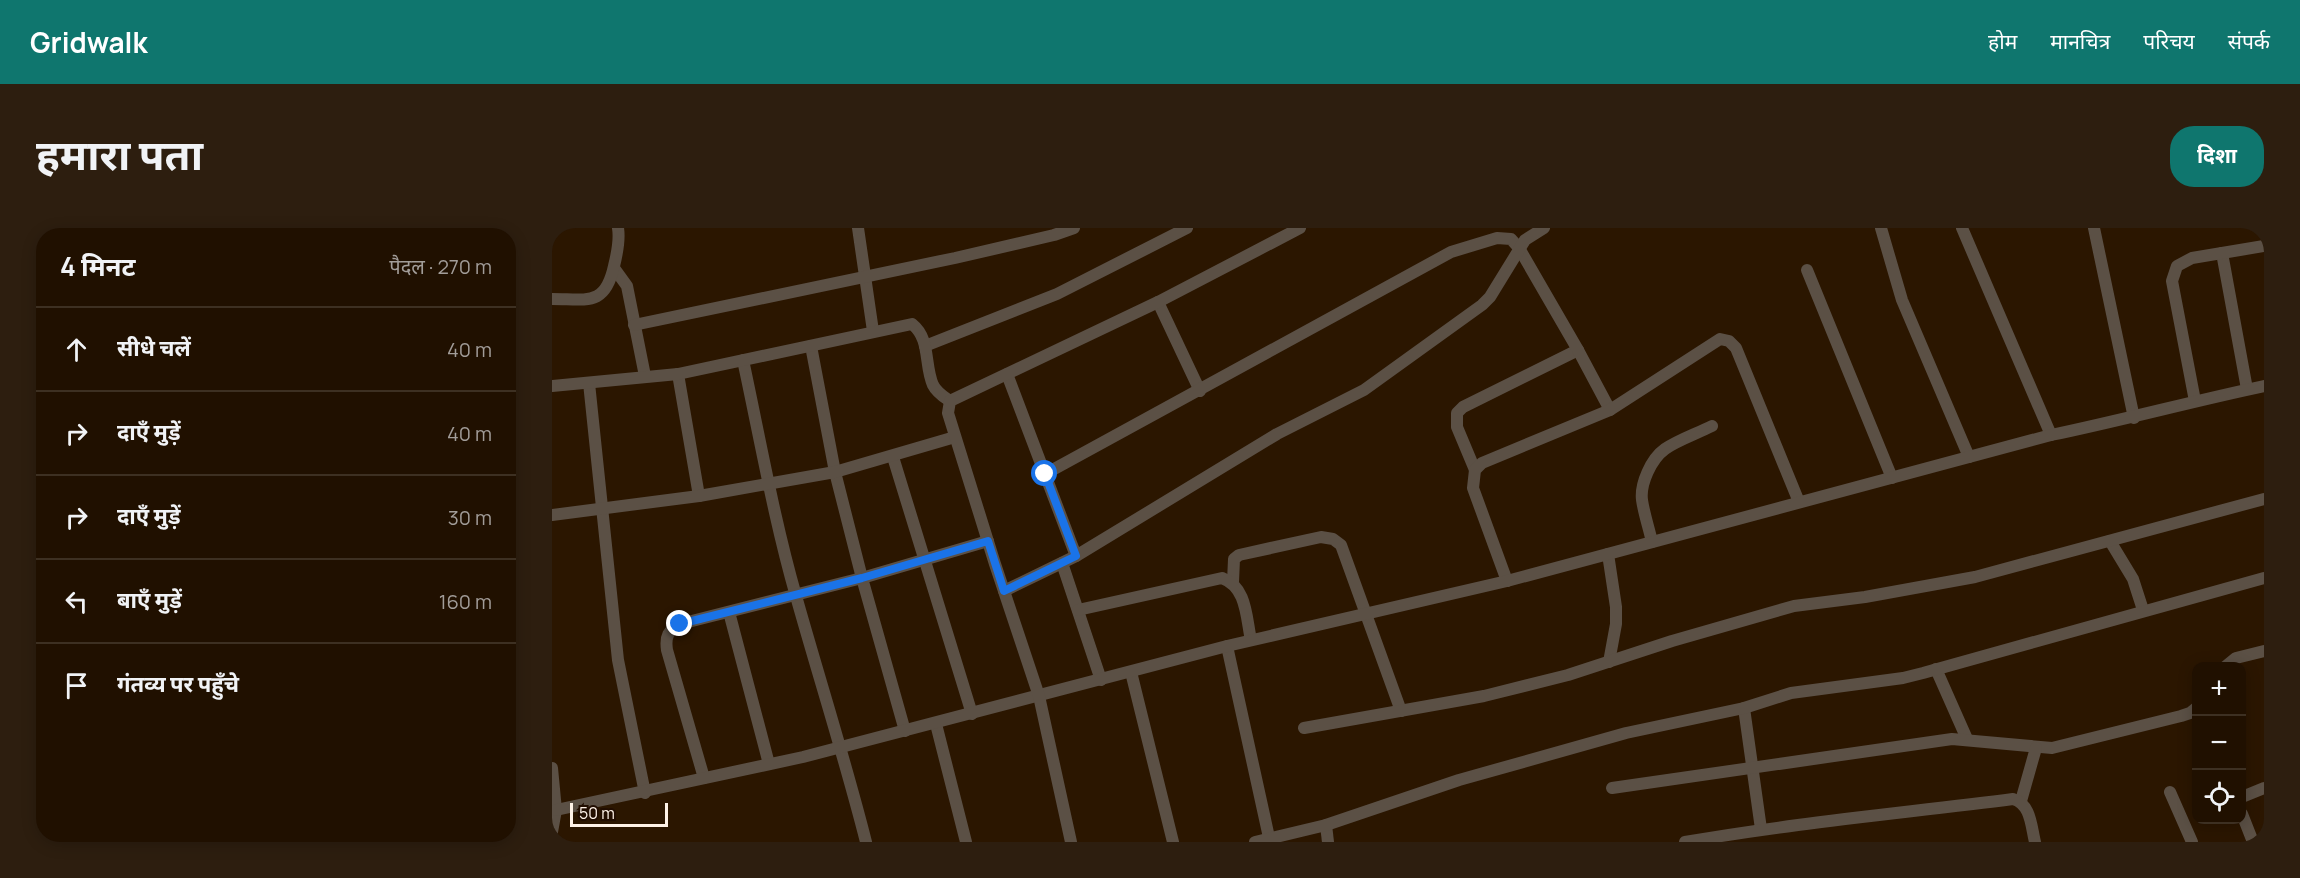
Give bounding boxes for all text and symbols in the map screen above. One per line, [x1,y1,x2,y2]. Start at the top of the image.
text: Gridwalk [30,23,147,61]
text: होम [1988,27,2017,55]
text: मानचित्र [2050,27,2110,55]
text: परिचय [2143,27,2195,55]
text: संपर्क [2228,27,2270,55]
text: हमारा पता [36,125,203,183]
button: दिशा [2170,126,2264,187]
text: 4 मिनट [60,248,136,284]
text: पैदल · 270 m [389,253,492,280]
icon: ahead [60,333,93,366]
text: सीधे चलें [117,333,191,363]
text: 40 m [447,336,492,363]
icon: right [60,417,93,450]
text: दाएँ मुड़ें [117,417,180,447]
text: 40 m [447,420,492,447]
route start [1031,460,1057,486]
icon: right [60,501,93,534]
text: दाएँ मुड़ें [117,501,180,531]
text: 30 m [448,504,492,531]
icon: left [60,585,93,618]
text: बाएँ मुड़ें [117,585,182,615]
text: 160 m [439,588,492,615]
route end [666,610,692,636]
map controls [2192,662,2246,824]
button: + [2192,662,2246,716]
icon: arrive [60,669,93,702]
text: गंतव्य पर पहुँचे [117,669,239,699]
button: − [2192,716,2246,770]
button: locate [2192,770,2246,824]
scale bar [570,800,668,828]
text: 50 m [579,802,615,824]

